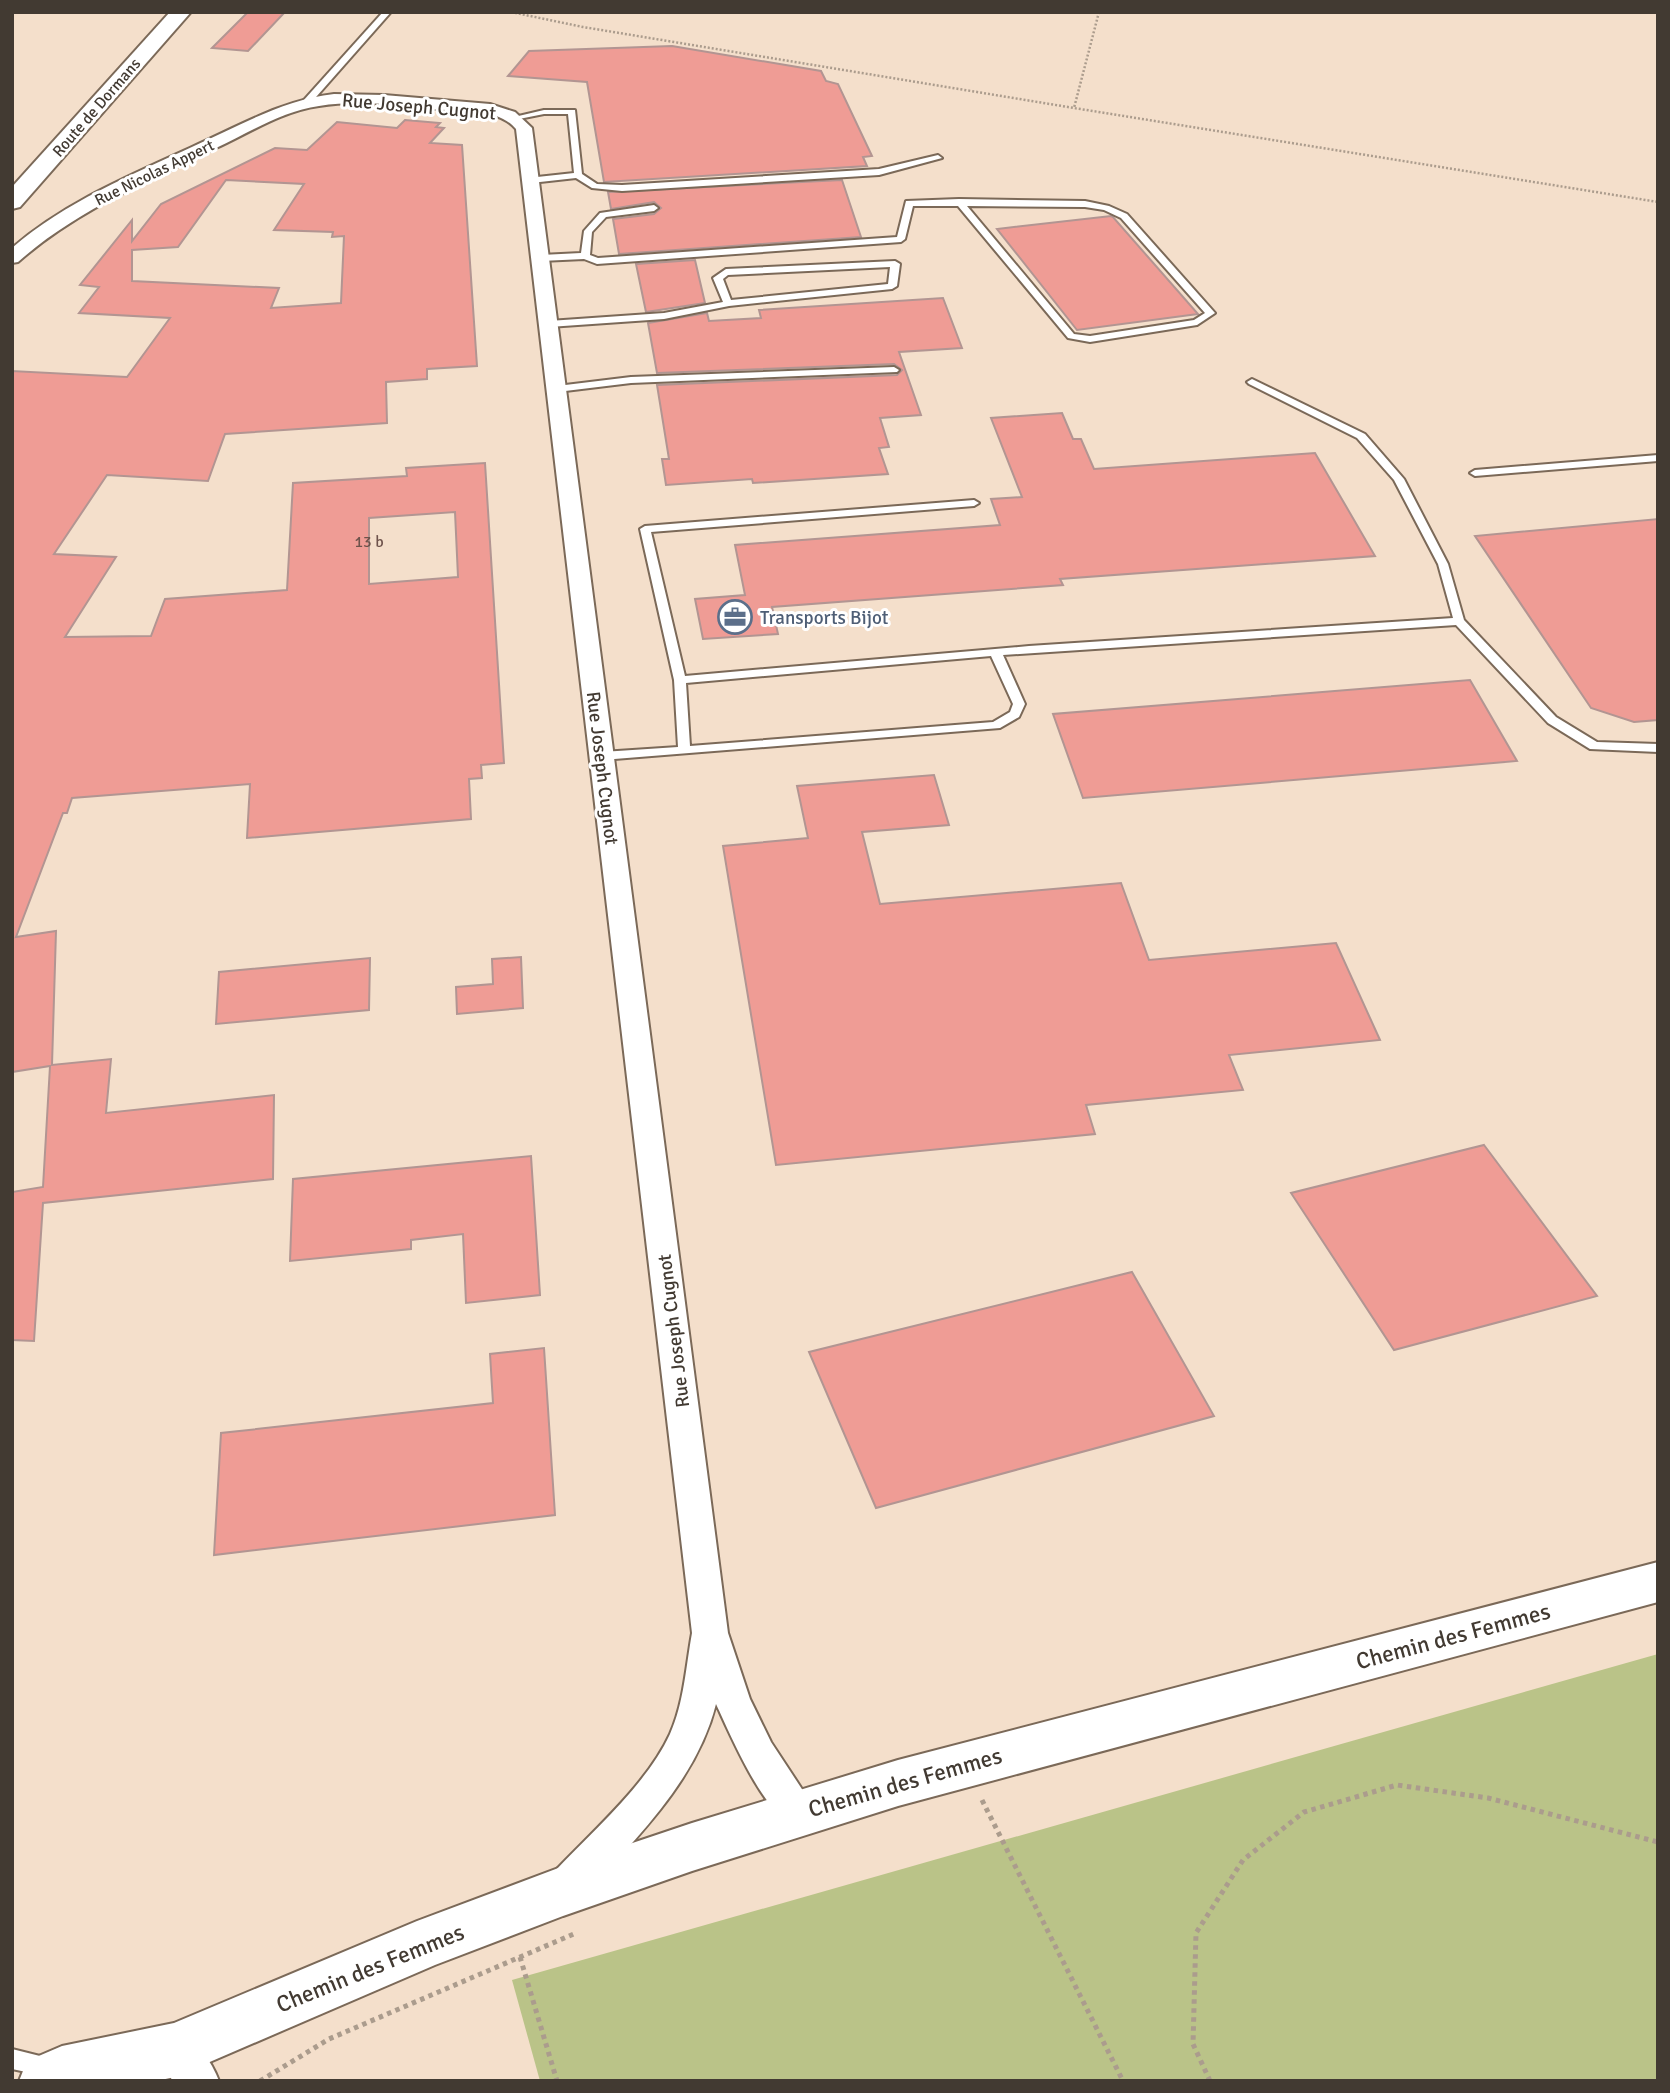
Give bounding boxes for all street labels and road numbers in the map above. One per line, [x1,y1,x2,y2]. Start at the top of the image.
street label: Route de Dormans [48,54,145,161]
street label: Rue Joseph Cugnot [341,88,497,126]
street label: Rue Nicolas Appert [91,135,218,210]
street label: Rue Joseph Cugnot [581,690,623,847]
street label: Rue Joseph Cugnot [653,1252,695,1409]
street label: Chemin des Femmes [1353,1597,1553,1676]
street label: Chemin des Femmes [805,1741,1005,1824]
street label: Chemin des Femmes [272,1918,468,2019]

